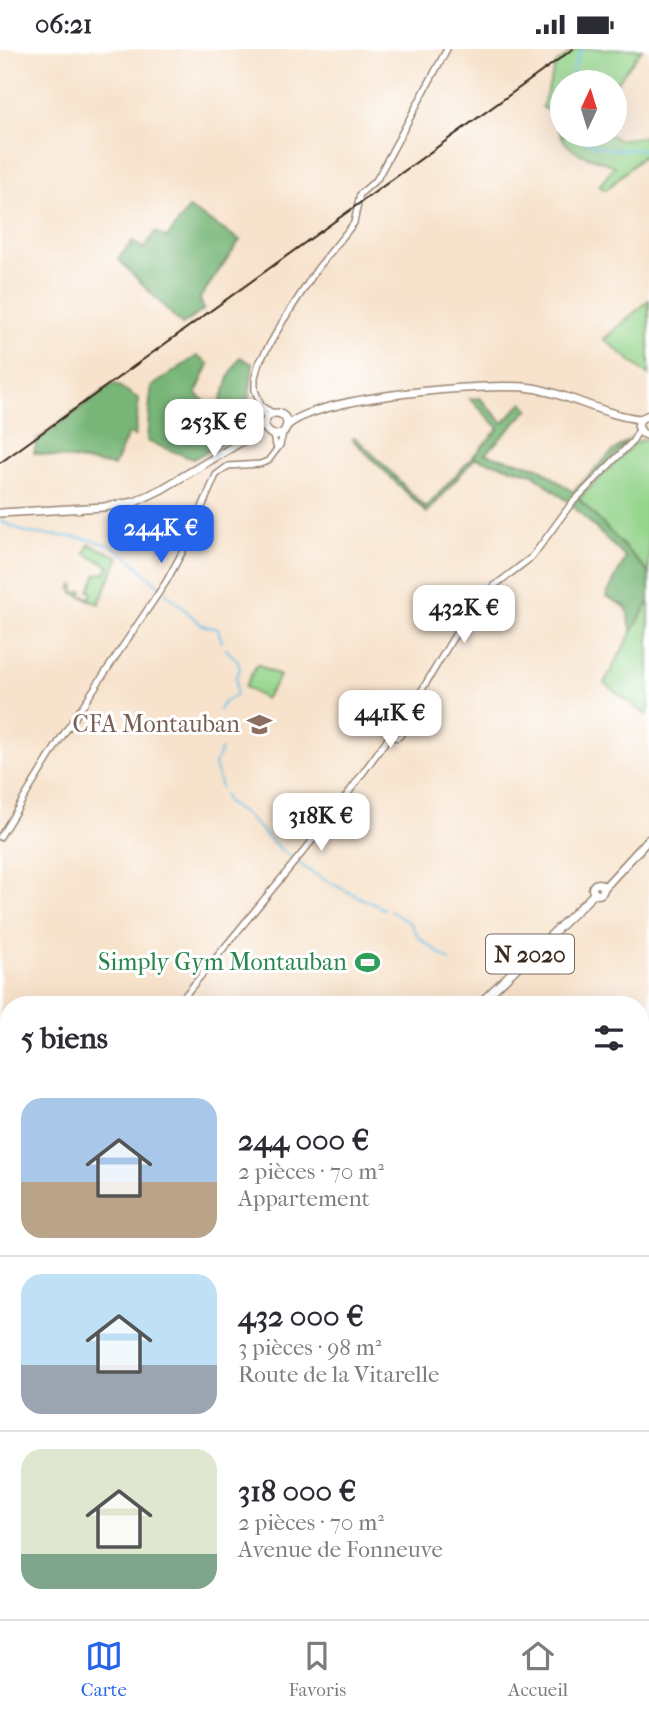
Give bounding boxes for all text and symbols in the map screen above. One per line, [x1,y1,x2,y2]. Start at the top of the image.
text: 06:21 [35,9,92,40]
north arrow [550,70,626,147]
map controls [550,70,627,147]
pin: 253K € [157,399,271,459]
text: 253K € [181,408,247,435]
pin: 244K € [104,505,218,565]
text: 244K € [124,514,198,541]
pin: 432K € [407,585,521,645]
text: 432K € [429,594,499,621]
pin: 441K € [333,691,447,750]
text: 441K € [355,699,425,726]
place label: CFA Montauban [73,710,240,738]
school or university icon: CFA Montauban [246,710,274,738]
pin: 318K € [264,793,378,853]
text: 318K € [289,802,353,829]
road number: N 2020 [486,934,574,973]
place label: Simply Gym Montauban [98,948,347,976]
sports icon: Simply Gym Montauban [353,948,381,976]
icon: filters [590,1019,628,1057]
text: 5 biens [21,1021,108,1056]
text: 244 000 € [238,1123,369,1158]
icon: home [77,1126,161,1210]
text: 2 pièces · 70 m² [238,1158,384,1185]
text: Appartement [238,1185,370,1212]
text: 432 000 € [238,1299,364,1334]
icon: home [77,1302,161,1386]
text: 3 pièces · 98 m² [238,1334,381,1361]
text: Route de la Vitarelle [238,1361,439,1388]
text: 318 000 € [238,1474,356,1509]
icon: home [77,1477,161,1561]
text: 2 pièces · 70 m² [238,1509,384,1536]
text: Avenue de Fonneuve [238,1536,443,1563]
tab: Carte [81,1637,127,1701]
tab: Favoris [289,1637,346,1701]
tab: Accueil [508,1637,568,1701]

